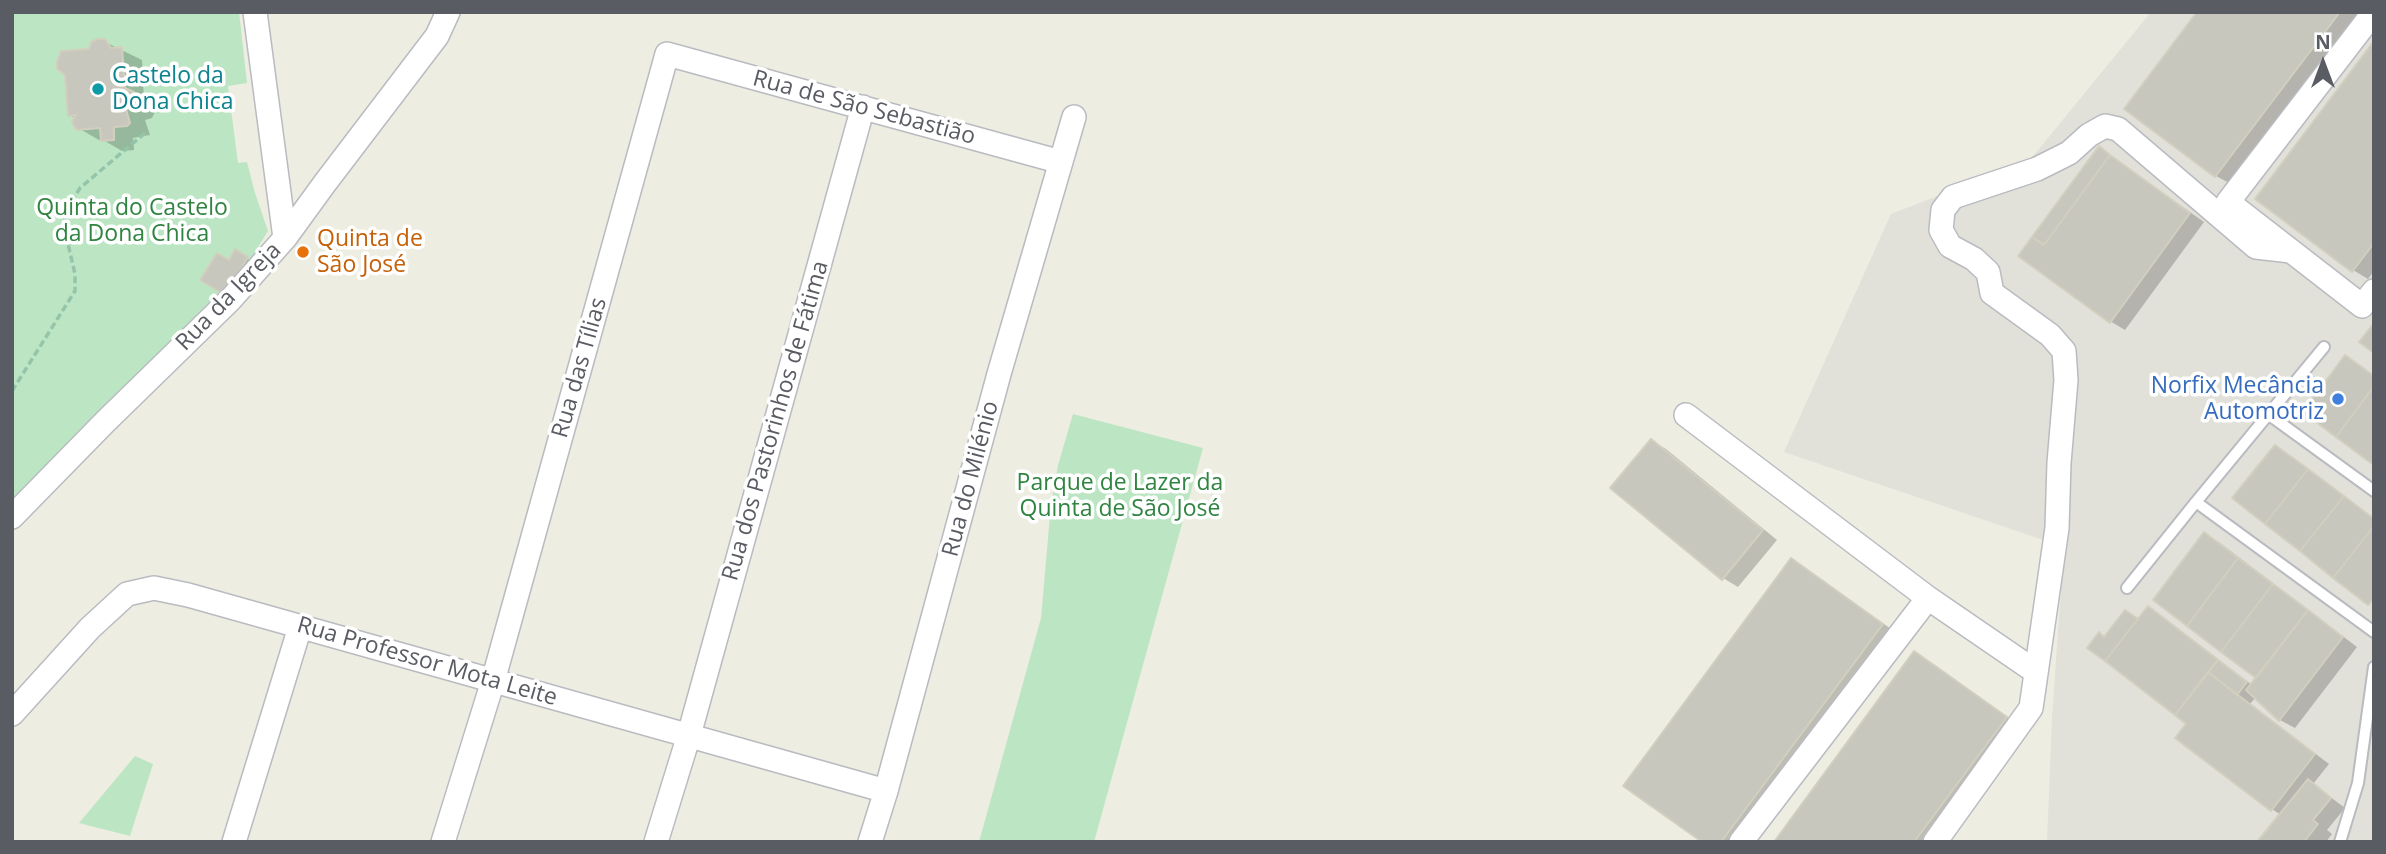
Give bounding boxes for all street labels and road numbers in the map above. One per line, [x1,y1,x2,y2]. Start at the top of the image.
street label: Rua de São Sebastião [750,65,978,151]
street label: Rua da Igreja [171,237,287,357]
street label: Rua dos Pastorinhos de Fátima [717,258,835,584]
street label: Rua das Tílias [547,295,613,441]
street label: Rua do Milénio [937,398,1005,560]
street label: Rua Professor Mota Leite [294,612,560,712]

